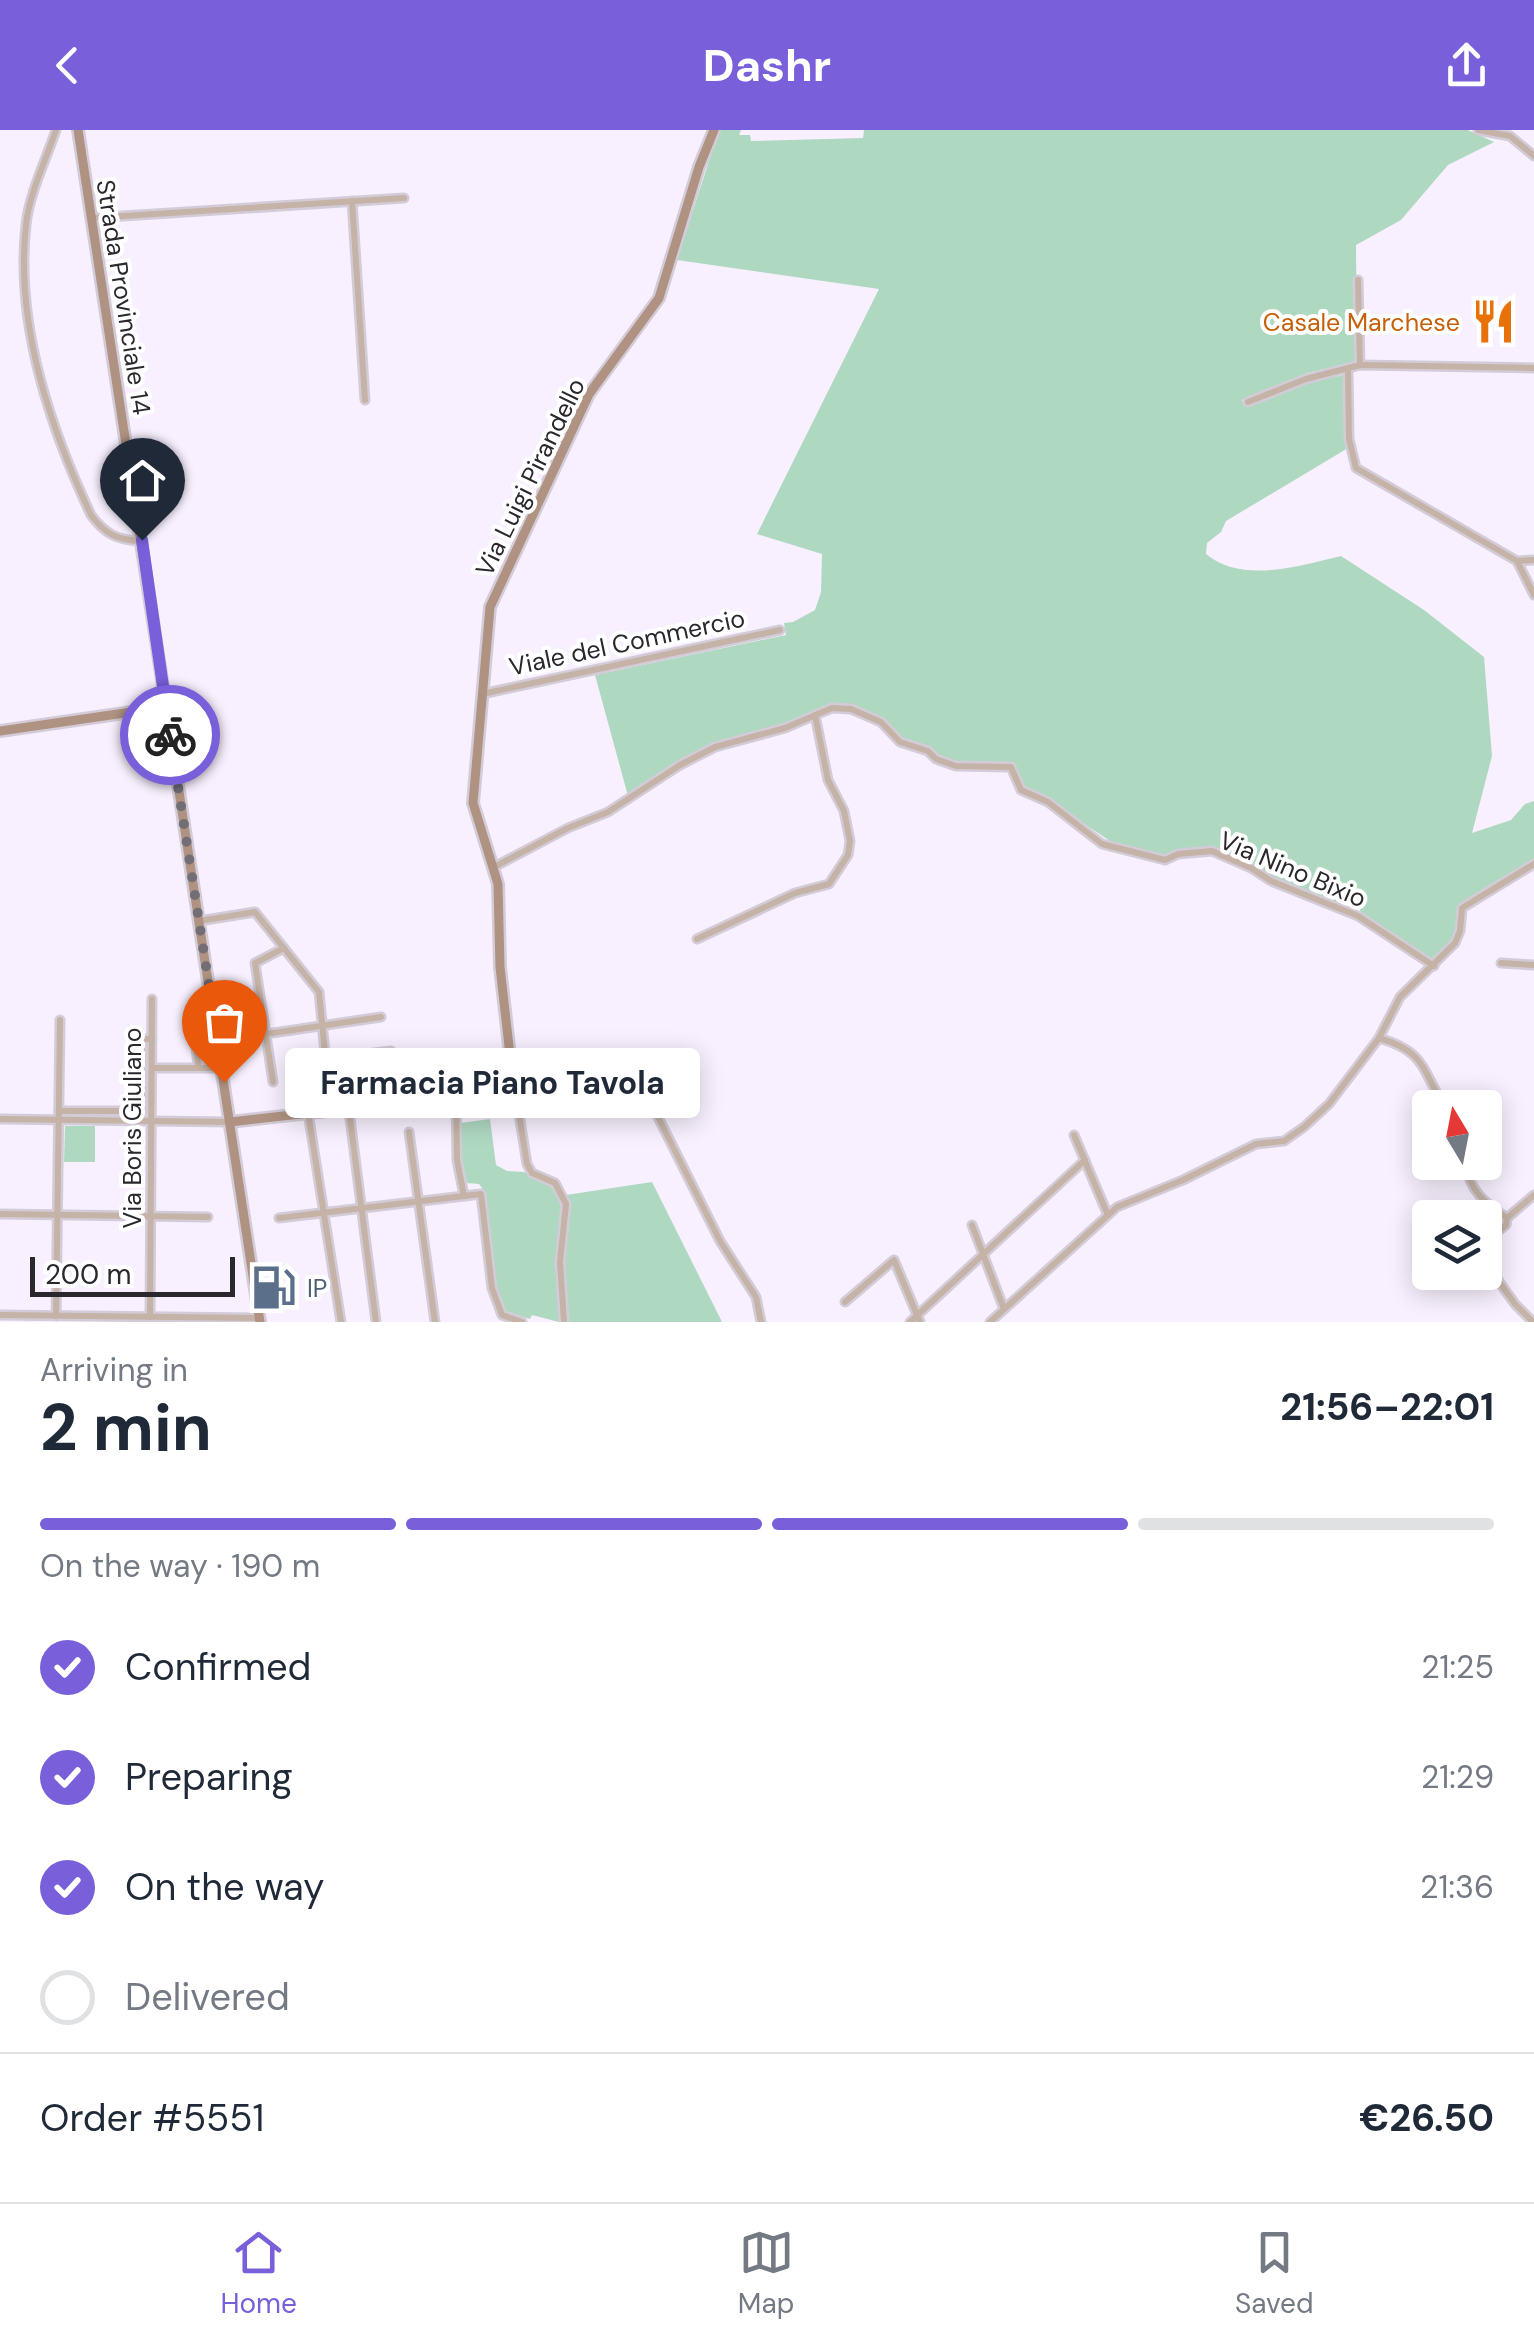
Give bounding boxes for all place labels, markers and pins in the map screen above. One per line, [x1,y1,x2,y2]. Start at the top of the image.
restaurant icon: Casale Marchese [1469,298,1517,346]
place label: Casale Marchese [1263,306,1460,339]
pin [100,438,185,541]
pin [182,980,267,1083]
callout: Farmacia Piano Tavola [284,1047,699,1117]
fuel station icon: IP [250,1264,298,1312]
place label: IP [307,1272,327,1305]

